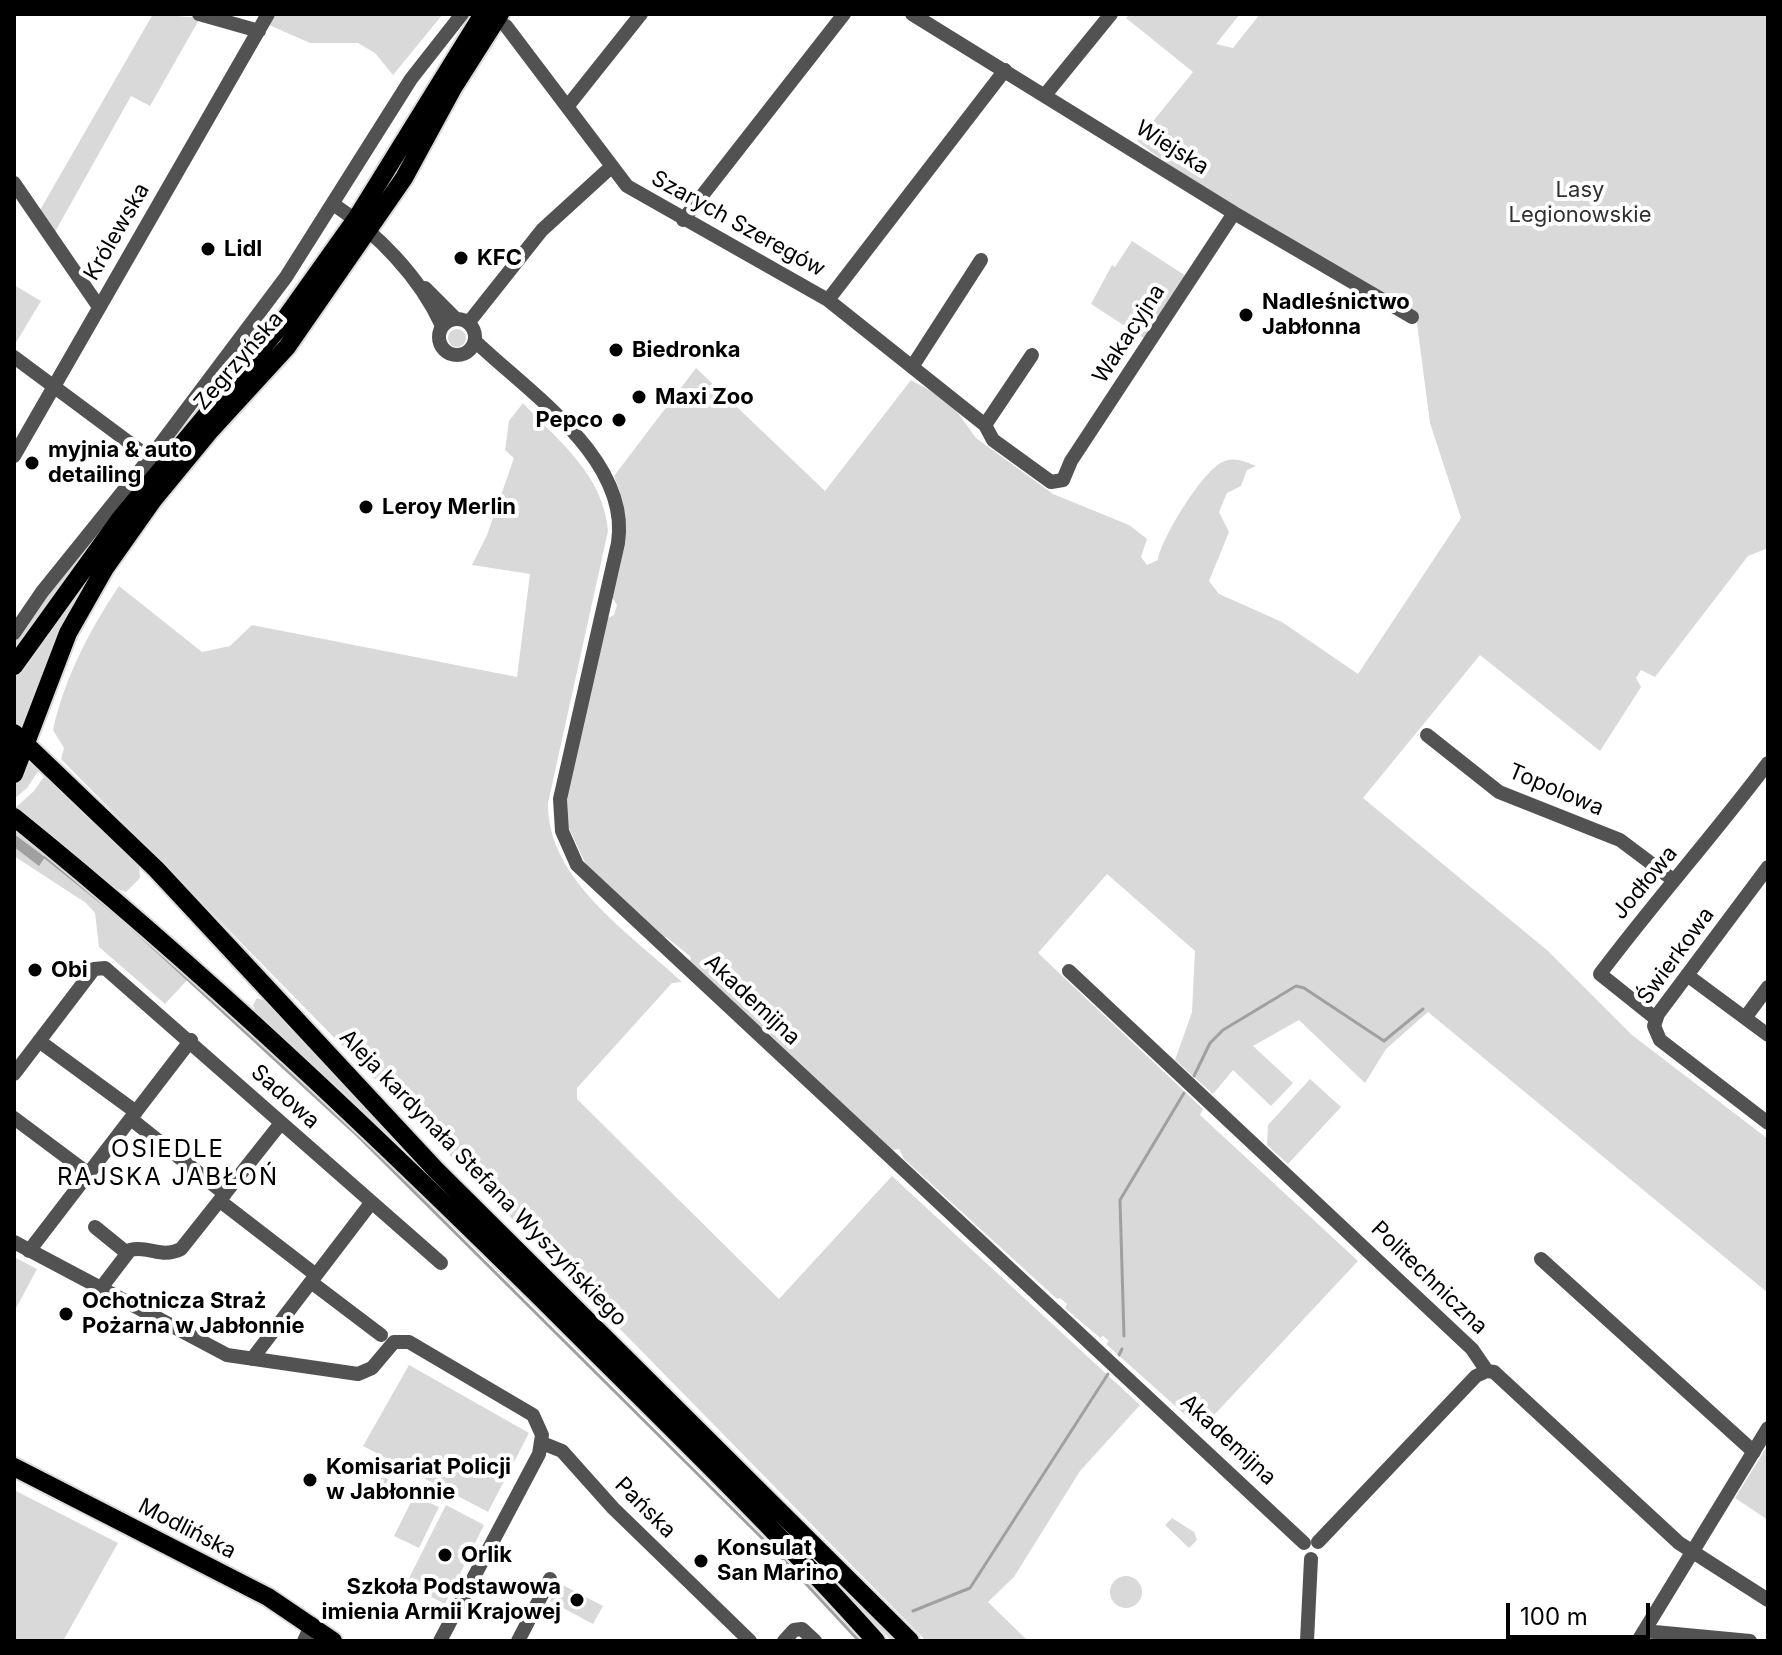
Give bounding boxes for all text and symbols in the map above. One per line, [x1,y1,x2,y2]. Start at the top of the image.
street label: Wiejska [1131,115,1213,181]
street label: Szarych Szeregów [646,165,830,283]
park label: Lasy Legionowskie [1509,177,1651,228]
street label: Królewska [79,179,155,285]
place label: Lidl [224,236,262,262]
marker: Lidl [199,240,217,258]
place label: KFC [477,245,522,271]
marker: KFC [452,249,470,267]
street label: Wakacyjna [1087,280,1171,388]
place label: Nadleśnictwo Jabłonna [1262,289,1410,340]
street label: Zegrzyńska [189,306,289,416]
marker: Nadleśnictwo Jabłonna [1237,306,1255,324]
place label: Biedronka [632,337,741,363]
marker: Biedronka [607,341,625,359]
place label: Maxi Zoo [655,384,754,410]
marker: Maxi Zoo [630,388,648,406]
place label: Pepco [536,407,603,433]
marker: Pepco [610,411,628,429]
place label: myjnia & auto detailing [48,437,192,488]
marker: myjnia & auto detailing [23,454,41,472]
place label: Leroy Merlin [382,494,516,520]
marker: Leroy Merlin [357,498,375,516]
street label: Topolowa [1504,758,1608,822]
street label: Jodłowa [1607,841,1683,925]
street label: Świerkowa [1632,902,1720,1010]
street label: Akademijna [699,949,805,1051]
place label: Obi [51,957,88,983]
marker: Obi [26,961,44,979]
street label: Aleja kardynała Stefana Wyszyńskiego [334,1024,632,1332]
street label: Sadowa [245,1059,325,1135]
district label: OSIEDLE RAJSKA JABŁOŃ [57,1136,279,1192]
street label: Politechniczna [1365,1216,1493,1340]
place label: Ochotnicza Straż Pożarna w Jabłonnie [82,1288,305,1340]
marker: Ochotnicza Straż Pożarna w Jabłonnie [57,1305,75,1323]
street label: Akademijna [1175,1389,1281,1491]
place label: Komisariat Policji w Jabłonnie [326,1454,511,1506]
marker: Komisariat Policji w Jabłonnie [301,1471,319,1489]
street label: Pańska [609,1472,681,1544]
street label: Modlińska [134,1493,240,1565]
place label: Konsulat San Marino [717,1535,839,1586]
place label: Orlik [461,1542,512,1568]
marker: Orlik [436,1546,454,1564]
marker: Konsulat San Marino [692,1552,710,1570]
place label: Szkoła Podstawowa imienia Armii Krajowej [322,1574,561,1626]
scale bar [1510,1587,1654,1637]
marker: Szkoła Podstawowa imienia Armii Krajowej [568,1591,586,1609]
text: 100 m [1520,1602,1588,1631]

